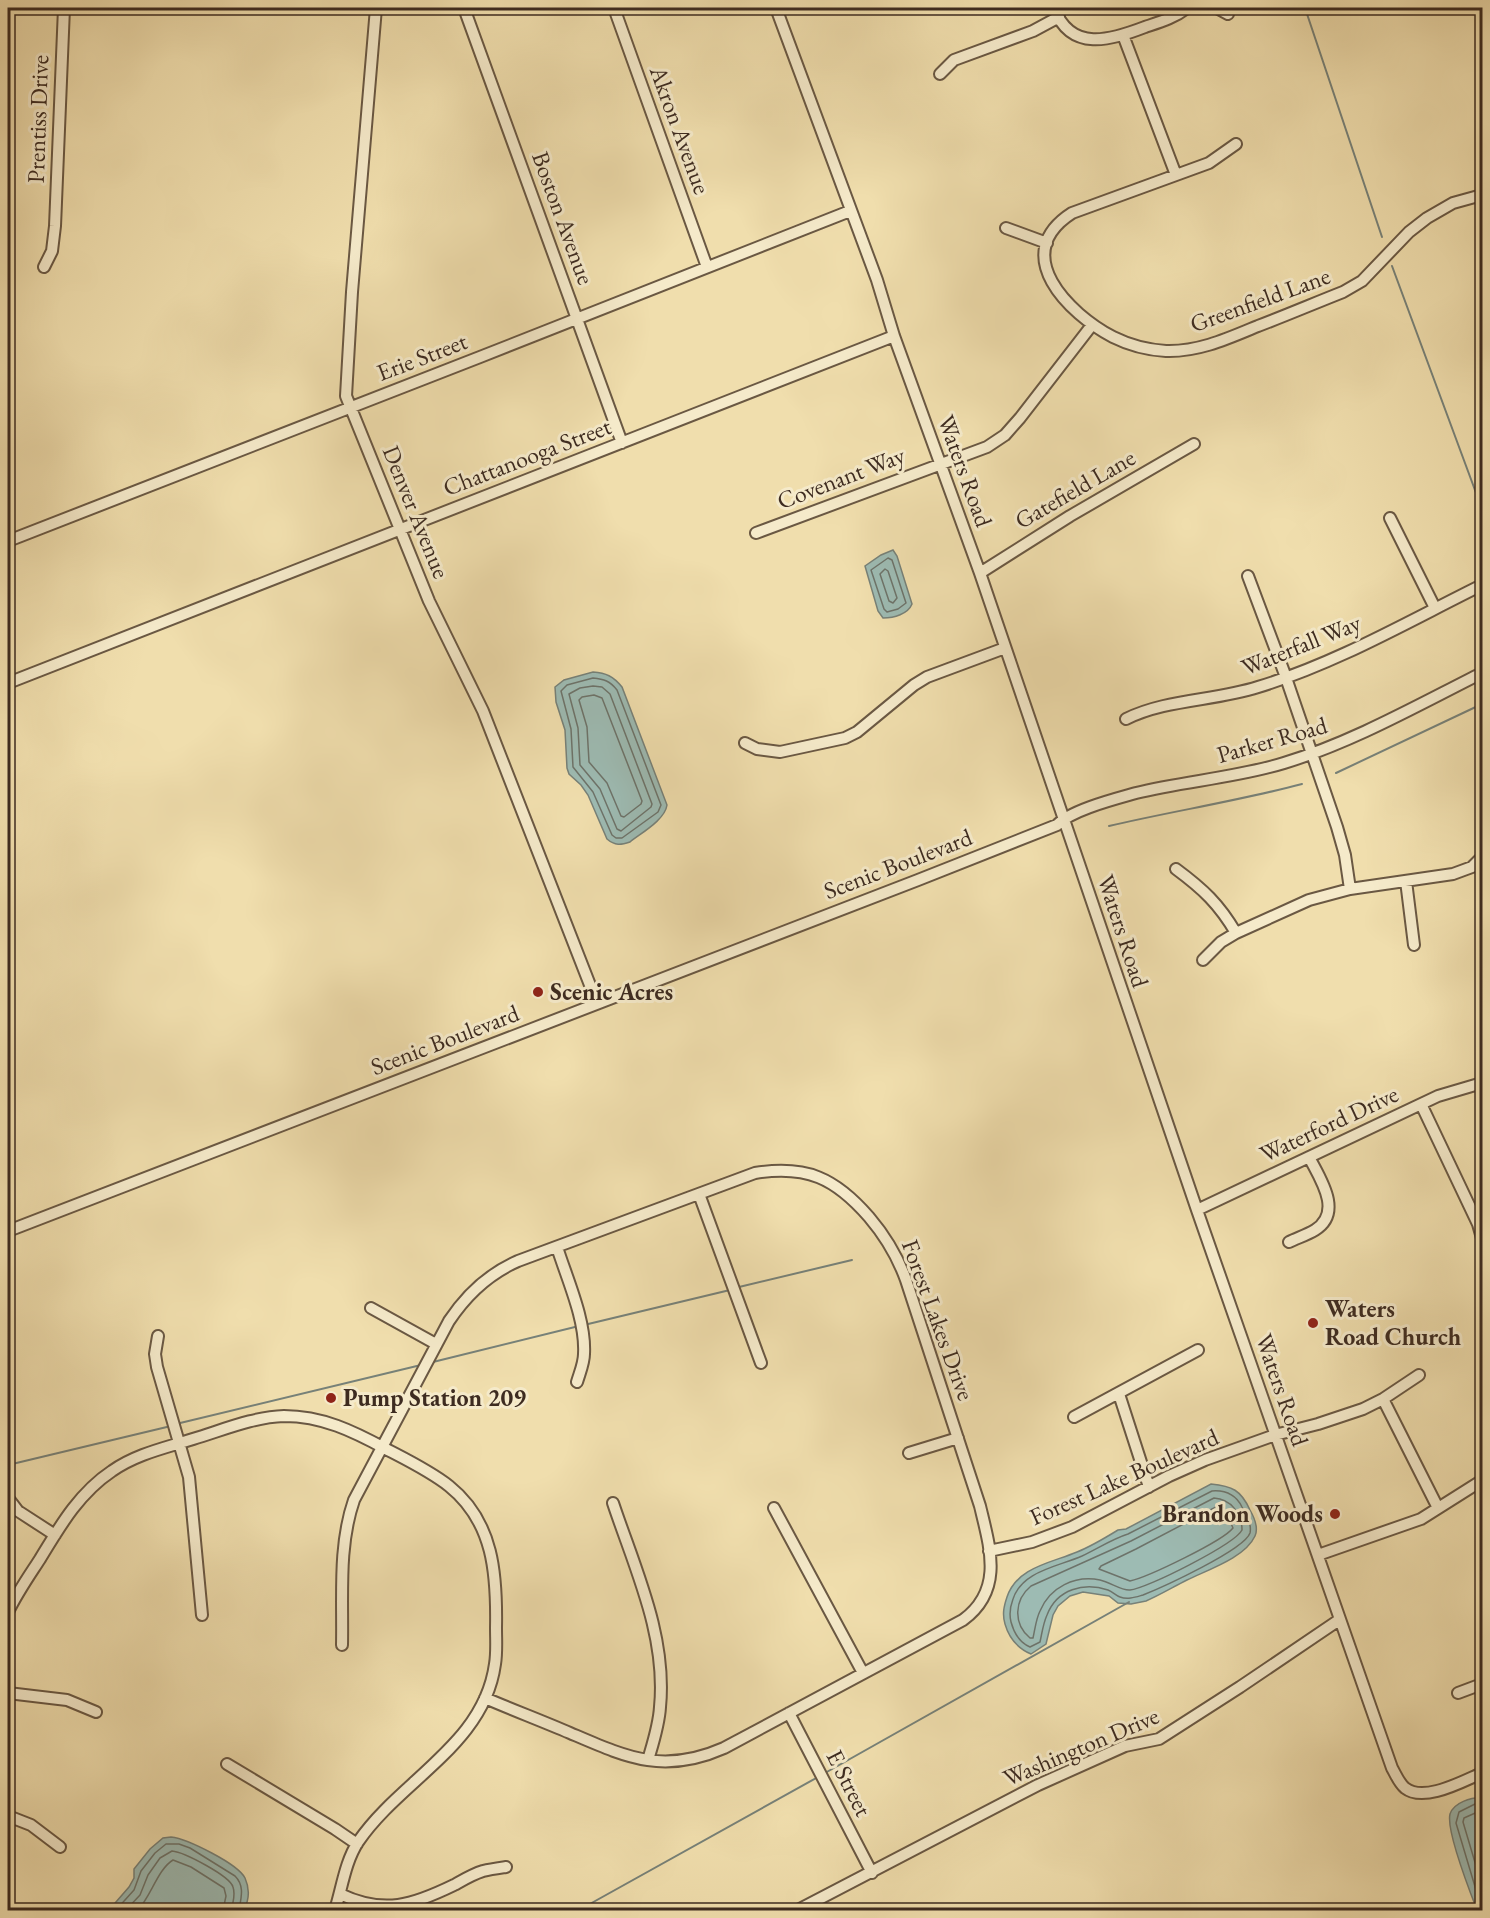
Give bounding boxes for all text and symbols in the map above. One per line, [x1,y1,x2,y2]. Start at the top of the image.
street label: Prentiss Drive [20,54,55,184]
street label: Akron Avenue [643,61,718,198]
street label: Boston Avenue [525,147,602,289]
street label: Greenfield Lane [1186,260,1334,339]
street label: Erie Street [372,325,472,388]
street label: Chattanooga Street [438,410,616,503]
street label: Waters Road [931,411,1000,532]
street label: Covenant Way [772,439,910,516]
street label: Denver Avenue [376,441,457,583]
street label: Gatefield Lane [1009,442,1141,536]
street label: Waterfall Way [1236,606,1366,683]
street label: Parker Road [1213,709,1331,770]
street label: Scenic Boulevard [819,821,977,906]
street label: Waters Road [1091,870,1157,992]
place label: Scenic Acres [550,976,673,1007]
marker: Scenic Acres [531,985,545,999]
street label: Scenic Boulevard [366,997,524,1082]
street label: Waterford Drive [1255,1078,1403,1169]
street label: Forest Lakes Drive [895,1235,982,1405]
place label: Waters Road Church [1325,1293,1462,1352]
marker: Waters Road Church [1306,1316,1320,1330]
street label: Waters Road [1249,1330,1316,1451]
place label: Pump Station 209 [343,1382,526,1413]
marker: Pump Station 209 [324,1391,338,1405]
street label: Forest Lake Boulevard [1025,1421,1224,1532]
place label: Brandon Woods [1162,1498,1323,1529]
marker: Brandon Woods [1328,1507,1342,1521]
street label: Washington Drive [998,1700,1163,1793]
street label: E Street [820,1744,880,1822]

